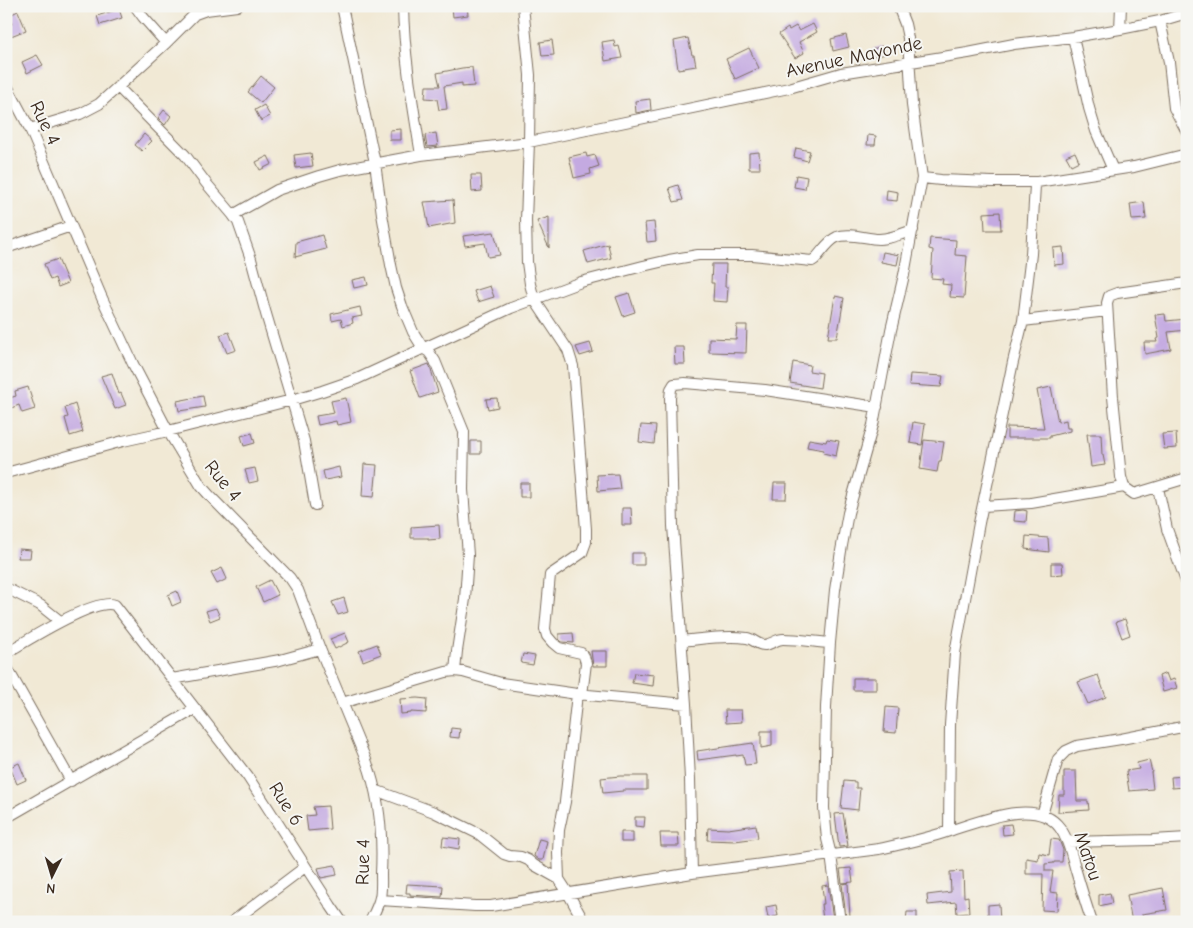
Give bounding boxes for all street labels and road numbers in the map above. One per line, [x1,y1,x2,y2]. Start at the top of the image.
street label: Avenue Mayonde [784,32,924,82]
street label: Rue 4 [25,97,65,149]
street label: Rue 4 [200,456,246,506]
street label: Rue 6 [264,778,308,830]
street label: Matou [1069,829,1107,883]
street label: Rue 4 [352,839,374,885]

